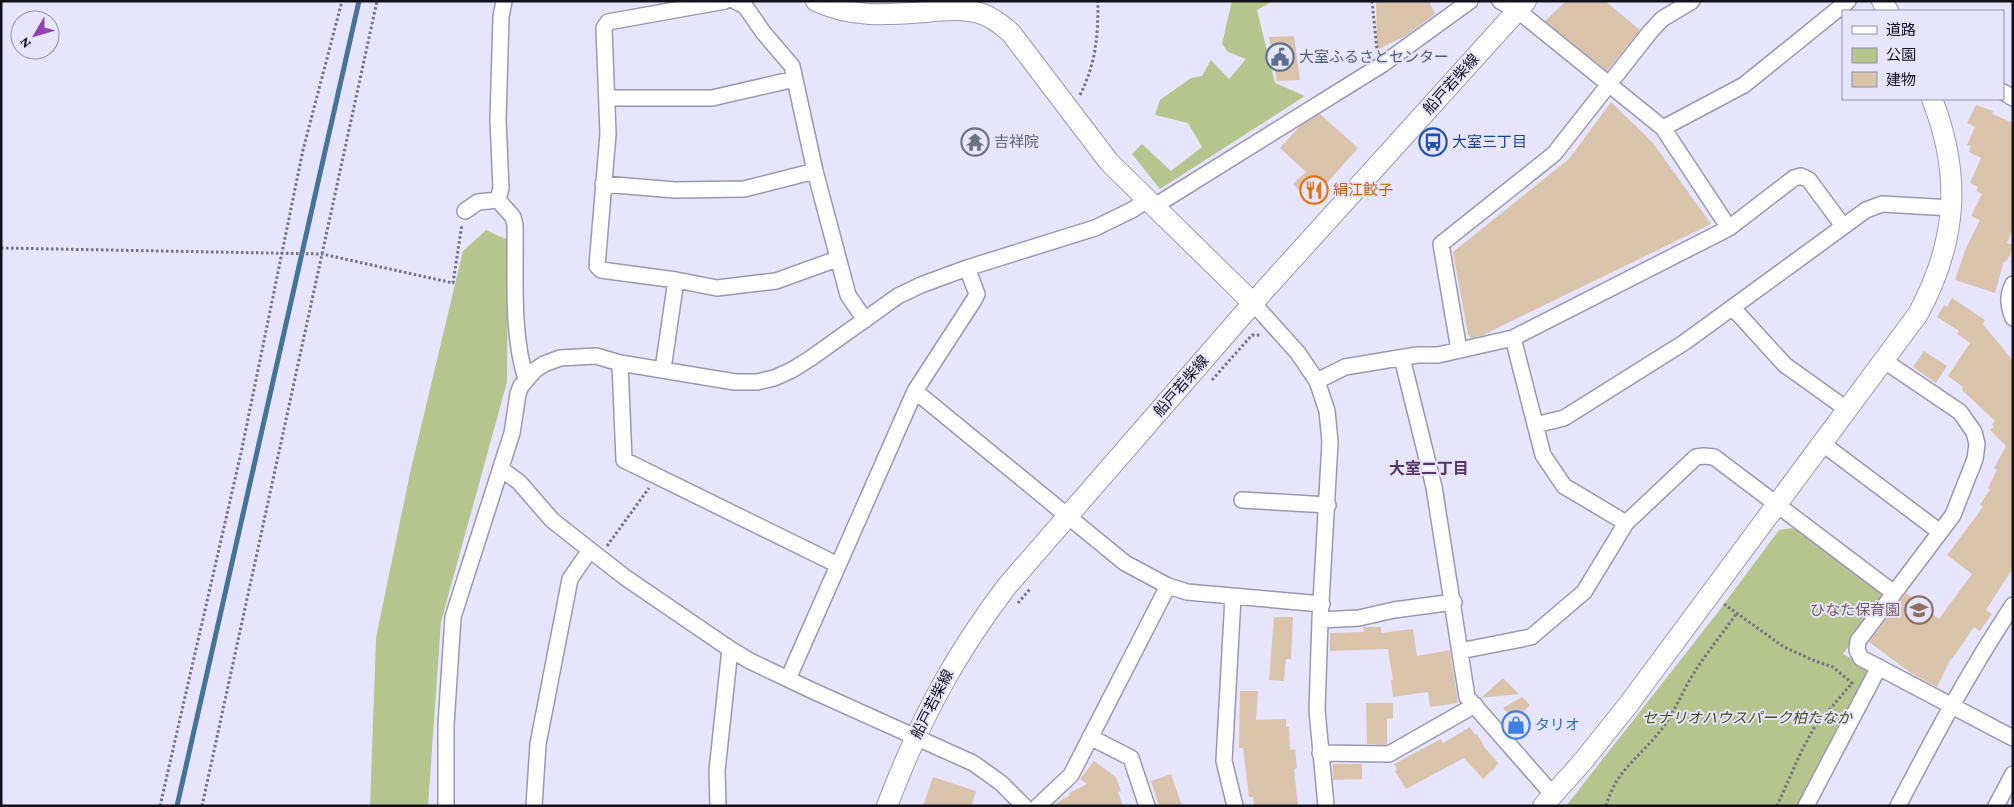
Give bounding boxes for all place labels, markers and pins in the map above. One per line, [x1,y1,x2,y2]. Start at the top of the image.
public building icon: 大室ふるさとセンター [1265,42,1295,72]
place label: 大室ふるさとセンター [1299,49,1449,65]
temple icon: 吉祥院 [960,127,990,157]
bus stop icon: 大室三丁目 [1418,127,1448,157]
place label: 吉祥院 [994,134,1039,150]
place label: 大室三丁目 [1452,134,1527,150]
restaurant icon: 絹江餃子 [1299,175,1329,205]
place label: 絹江餃子 [1333,182,1393,198]
school or university icon: ひなた保育園 [1904,595,1934,625]
place label: ひなた保育園 [1810,602,1900,618]
shop icon: タリオ [1501,710,1531,740]
place label: タリオ [1535,717,1580,733]

